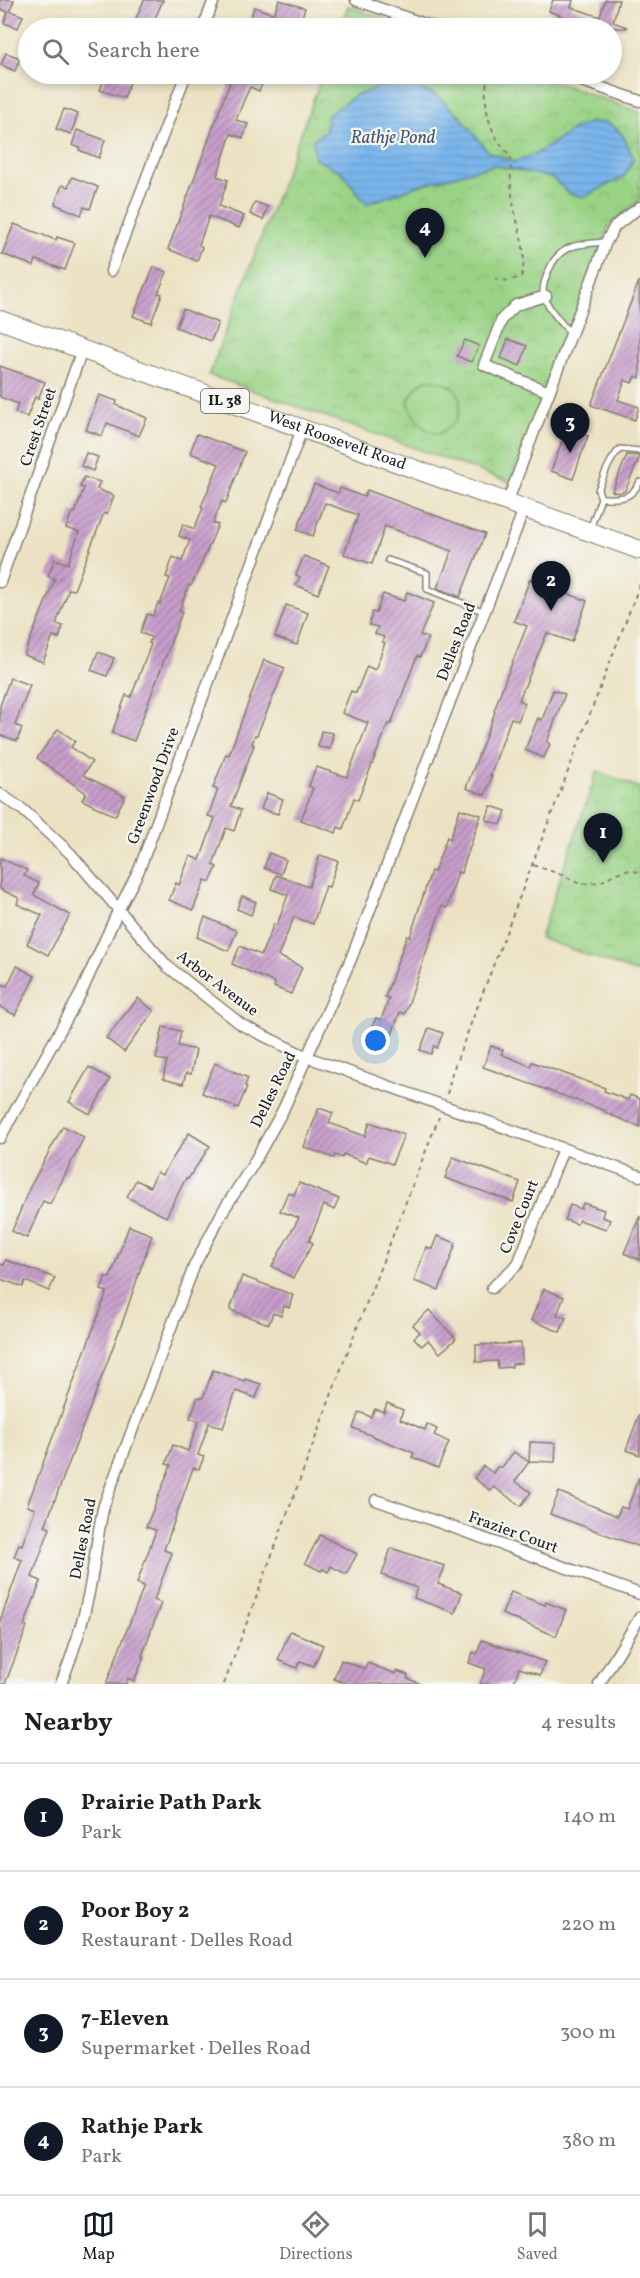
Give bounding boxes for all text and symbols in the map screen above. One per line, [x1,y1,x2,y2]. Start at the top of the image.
search box [18,18,622,84]
icon: search [39,35,72,68]
text: Search here [87,36,200,67]
water label: Rathje Pond [351,126,436,151]
pin: 4 [406,208,444,258]
street label: Crest Street [15,384,63,470]
road number: IL 38 [201,389,249,413]
pin: 3 [550,404,590,453]
street label: West Roosevelt Road [265,406,409,476]
pin: 2 [532,562,570,611]
street label: Delles Road [432,600,482,684]
street label: Greenwood Drive [123,724,185,848]
pin: 1 [584,814,622,863]
street label: Arbor Avenue [171,946,263,1022]
your location [361,1026,390,1055]
street label: Delles Road [246,1048,302,1132]
street label: Cove Court [495,1176,545,1257]
street label: Delles Road [65,1496,103,1582]
street label: Frazier Court [465,1507,561,1560]
text: Nearby [24,1705,113,1741]
text: 4 results [541,1709,616,1737]
text: Prairie Path Park [81,1788,261,1819]
text: 1 [39,1803,48,1831]
text: 140 m [563,1803,616,1831]
text: Park [81,1819,122,1847]
text: Poor Boy 2 [81,1896,189,1927]
text: 2 [38,1911,49,1939]
text: 220 m [561,1911,616,1939]
text: Restaurant · Delles Road [81,1927,293,1955]
text: 7-Eleven [81,2004,169,2035]
text: 3 [38,2019,49,2047]
text: 300 m [560,2019,616,2047]
text: Supermarket · Delles Road [81,2035,311,2063]
text: Rathje Park [81,2112,203,2143]
text: 4 [37,2127,50,2155]
text: 380 m [562,2127,616,2155]
text: Park [81,2143,122,2171]
tab: Map [82,2208,115,2266]
tab: Directions [279,2208,353,2266]
tab: Saved [517,2208,558,2266]

